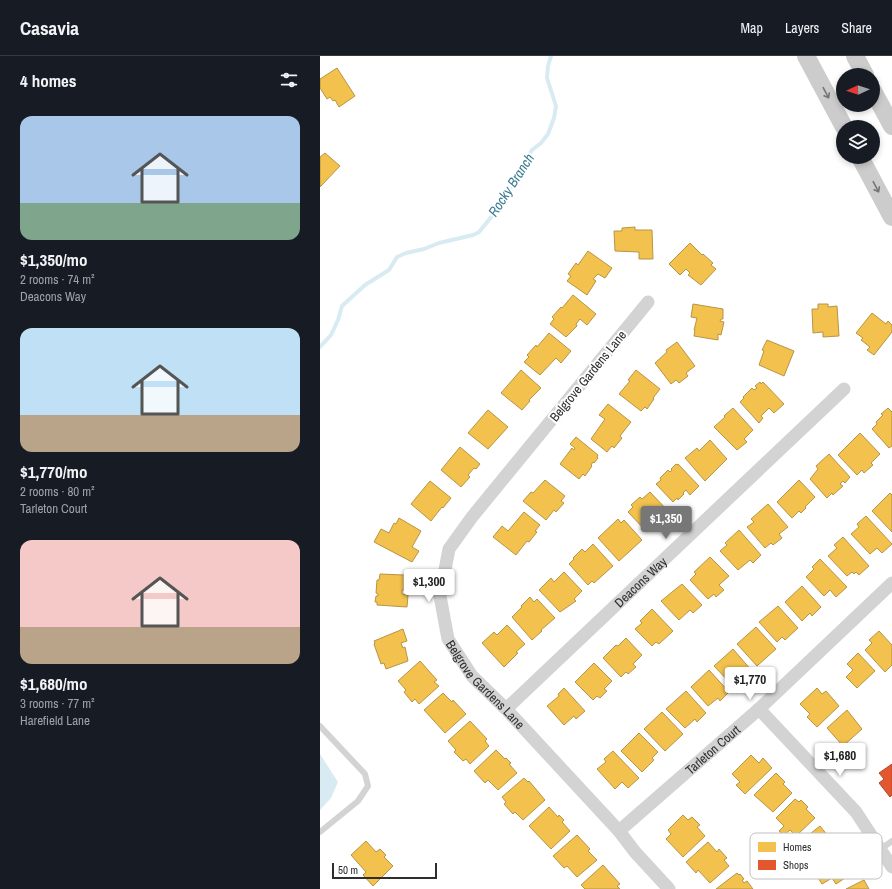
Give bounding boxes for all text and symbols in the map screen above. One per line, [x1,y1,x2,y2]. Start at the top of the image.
text: Casavia [20,15,79,41]
text: Map [741,19,763,37]
text: Layers [785,19,819,37]
text: Share [841,19,872,37]
north arrow [836,68,880,112]
map controls [836,68,880,164]
text: 4 homes [20,69,77,92]
icon: filters [278,69,300,91]
one-way arrow [823,87,830,99]
button: layers [836,120,880,164]
icon: home [124,142,196,214]
water label: Rocky Branch [484,150,538,220]
one-way arrow [873,181,880,193]
text: $1,350/mo [20,248,87,271]
text: 2 rooms · 74 m² [20,271,95,288]
text: Deacons Way [20,288,86,305]
street label: Belgrove Gardens Lane [546,327,630,425]
icon: home [124,354,196,426]
text: $1,770/mo [20,460,87,483]
text: 2 rooms · 80 m² [20,483,95,500]
text: Tarleton Court [20,500,87,517]
pin: $1,350 [633,506,699,540]
text: $1,350 [650,510,682,527]
street label: Deacons Way [611,552,671,611]
icon: home [124,566,196,638]
pin: $1,300 [396,569,462,603]
text: $1,300 [413,573,445,590]
street label: Belgrove Gardens Lane [442,637,529,732]
pin: $1,770 [717,667,783,701]
text: $1,770 [734,671,766,688]
text: $1,680/mo [20,672,87,695]
text: 3 rooms · 77 m² [20,695,95,712]
text: Harefield Lane [20,712,90,729]
street label: Tarleton Court [682,721,743,778]
pin: $1,680 [807,743,873,777]
text: $1,680 [824,747,856,764]
legend [750,833,882,879]
text: Homes [783,840,812,854]
text: Shops [783,858,809,872]
scale bar [332,861,437,880]
text: 50 m [338,863,358,877]

